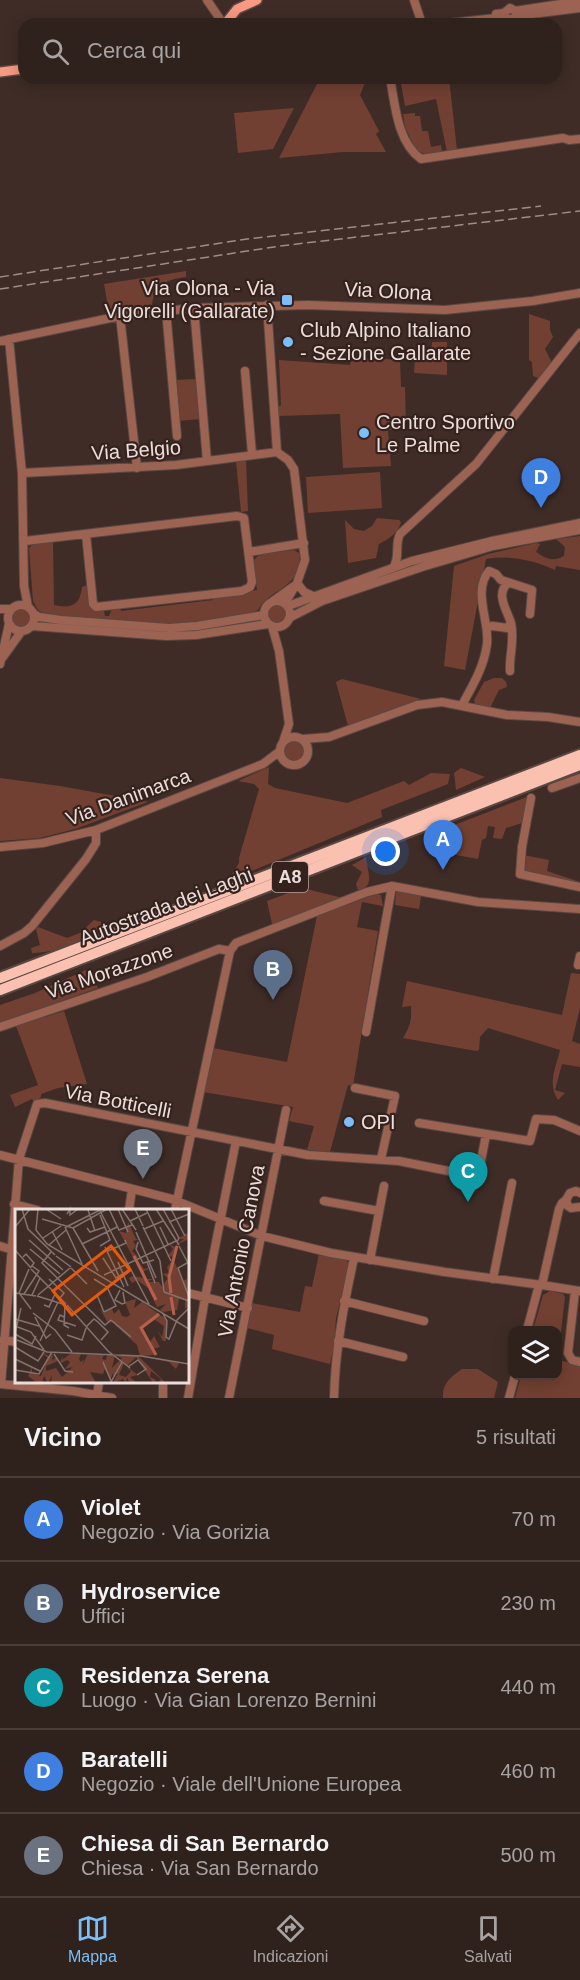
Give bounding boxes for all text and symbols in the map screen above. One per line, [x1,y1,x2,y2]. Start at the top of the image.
search box [18,18,562,84]
icon: search [39,35,72,68]
text: Cerca qui [87,38,181,63]
place label: Via Olona - Via Vigorelli (Gallarate) [104,277,276,322]
street label: Via Olona [344,278,433,304]
marker: Via Olona - Via Vigorelli (Gallarate) [280,293,294,307]
place label: Club Alpino Italiano - Sezione Gallarate [300,319,471,364]
marker: Club Alpino Italiano - Sezione Gallarate [281,335,295,349]
place label: Centro Sportivo Le Palme [376,411,515,456]
marker: Centro Sportivo Le Palme [357,426,371,440]
street label: Via Belgio [90,436,182,464]
pin: D [522,458,560,508]
street label: Via Danimarca [63,764,194,830]
pin: A [424,820,462,870]
your location [371,837,400,866]
road number: A8 [272,862,308,892]
street label: Autostrada dei Laghi [76,863,256,949]
street label: Via Morazzone [43,939,175,1003]
pin: B [254,950,292,1000]
street label: Via Botticelli [63,1080,173,1122]
place label: OPI [361,1111,395,1133]
marker: OPI [342,1115,356,1129]
pin: E [124,1130,162,1179]
pin: C [448,1152,488,1202]
street label: Via Antonio Canova [213,1162,269,1339]
inset map [15,1209,189,1383]
map controls [508,1326,562,1380]
button: layers [508,1326,562,1380]
text: Vicino [24,1422,102,1452]
text: 5 risultati [476,1426,556,1448]
text: Violet [81,1495,141,1520]
text: A [36,1508,51,1530]
text: 70 m [512,1508,556,1530]
text: Negozio · Via Gorizia [81,1521,270,1543]
text: Hydroservice [81,1579,220,1604]
text: B [36,1592,51,1614]
text: 230 m [500,1592,556,1614]
text: Uffici [81,1605,125,1627]
text: Residenza Serena [81,1663,269,1688]
text: C [36,1676,51,1698]
text: 440 m [500,1676,556,1698]
text: Luogo · Via Gian Lorenzo Bernini [81,1689,376,1711]
text: Baratelli [81,1747,168,1772]
text: D [36,1760,51,1782]
text: 460 m [500,1760,556,1782]
text: Negozio · Viale dell'Unione Europea [81,1773,401,1795]
text: Chiesa di San Bernardo [81,1831,329,1856]
text: E [37,1844,50,1866]
text: 500 m [500,1844,556,1866]
text: Chiesa · Via San Bernardo [81,1857,319,1879]
tab: Mappa [68,1912,117,1966]
tab: Indicazioni [253,1912,328,1966]
tab: Salvati [464,1912,512,1966]

